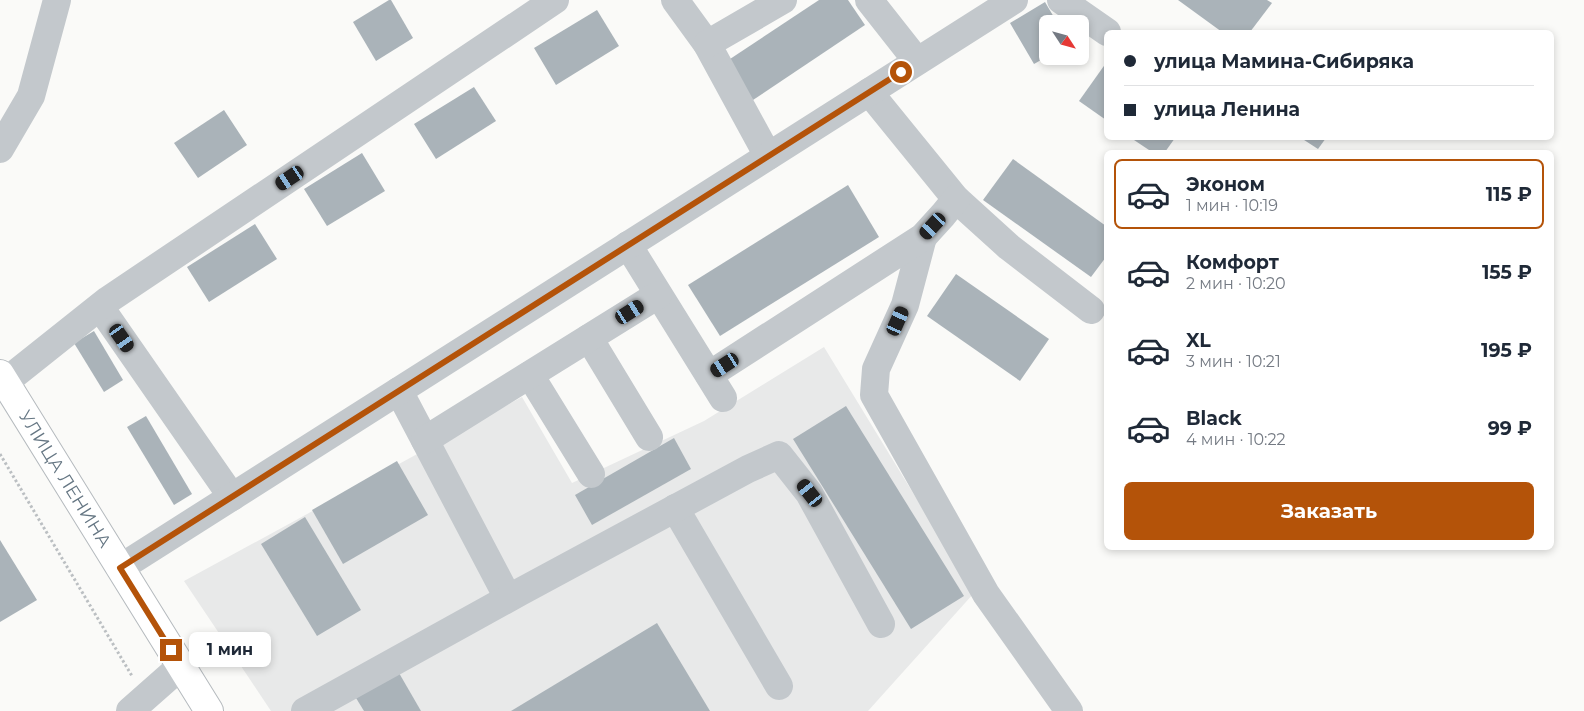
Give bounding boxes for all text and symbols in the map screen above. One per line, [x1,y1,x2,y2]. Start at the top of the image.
north arrow [1039,15,1089,65]
map controls [1039,15,1089,65]
text: улица Мамина-Сибиряка [1154,50,1414,73]
route start [890,61,912,83]
text: улица Ленина [1154,98,1300,121]
car [273,163,306,193]
icon: car [1126,172,1171,217]
text: Эконом [1186,173,1265,196]
text: 115 ₽ [1486,183,1532,206]
text: 1 мин · 10:19 [1186,196,1278,215]
car [917,210,948,242]
icon: car [1126,250,1171,295]
text: Комфорт [1186,251,1279,274]
text: 155 ₽ [1482,261,1532,284]
text: 2 мин · 10:20 [1186,274,1286,293]
car [613,298,646,326]
car [885,304,910,338]
car [107,321,136,355]
icon: car [1126,328,1171,373]
text: XL [1186,329,1211,352]
text: 195 ₽ [1481,339,1532,362]
car [708,351,741,379]
text: 3 мин · 10:21 [1186,352,1281,371]
street label: УЛИЦА ЛЕНИНА [14,406,116,552]
icon: car [1126,406,1171,451]
text: Black [1186,407,1242,430]
text: 99 ₽ [1488,417,1532,440]
text: 4 мин · 10:22 [1186,430,1286,449]
car [794,477,825,509]
button: Заказать [1124,482,1534,540]
callout: 1 мин [188,632,271,668]
route end [160,639,182,661]
text: 1 мин [207,640,253,659]

